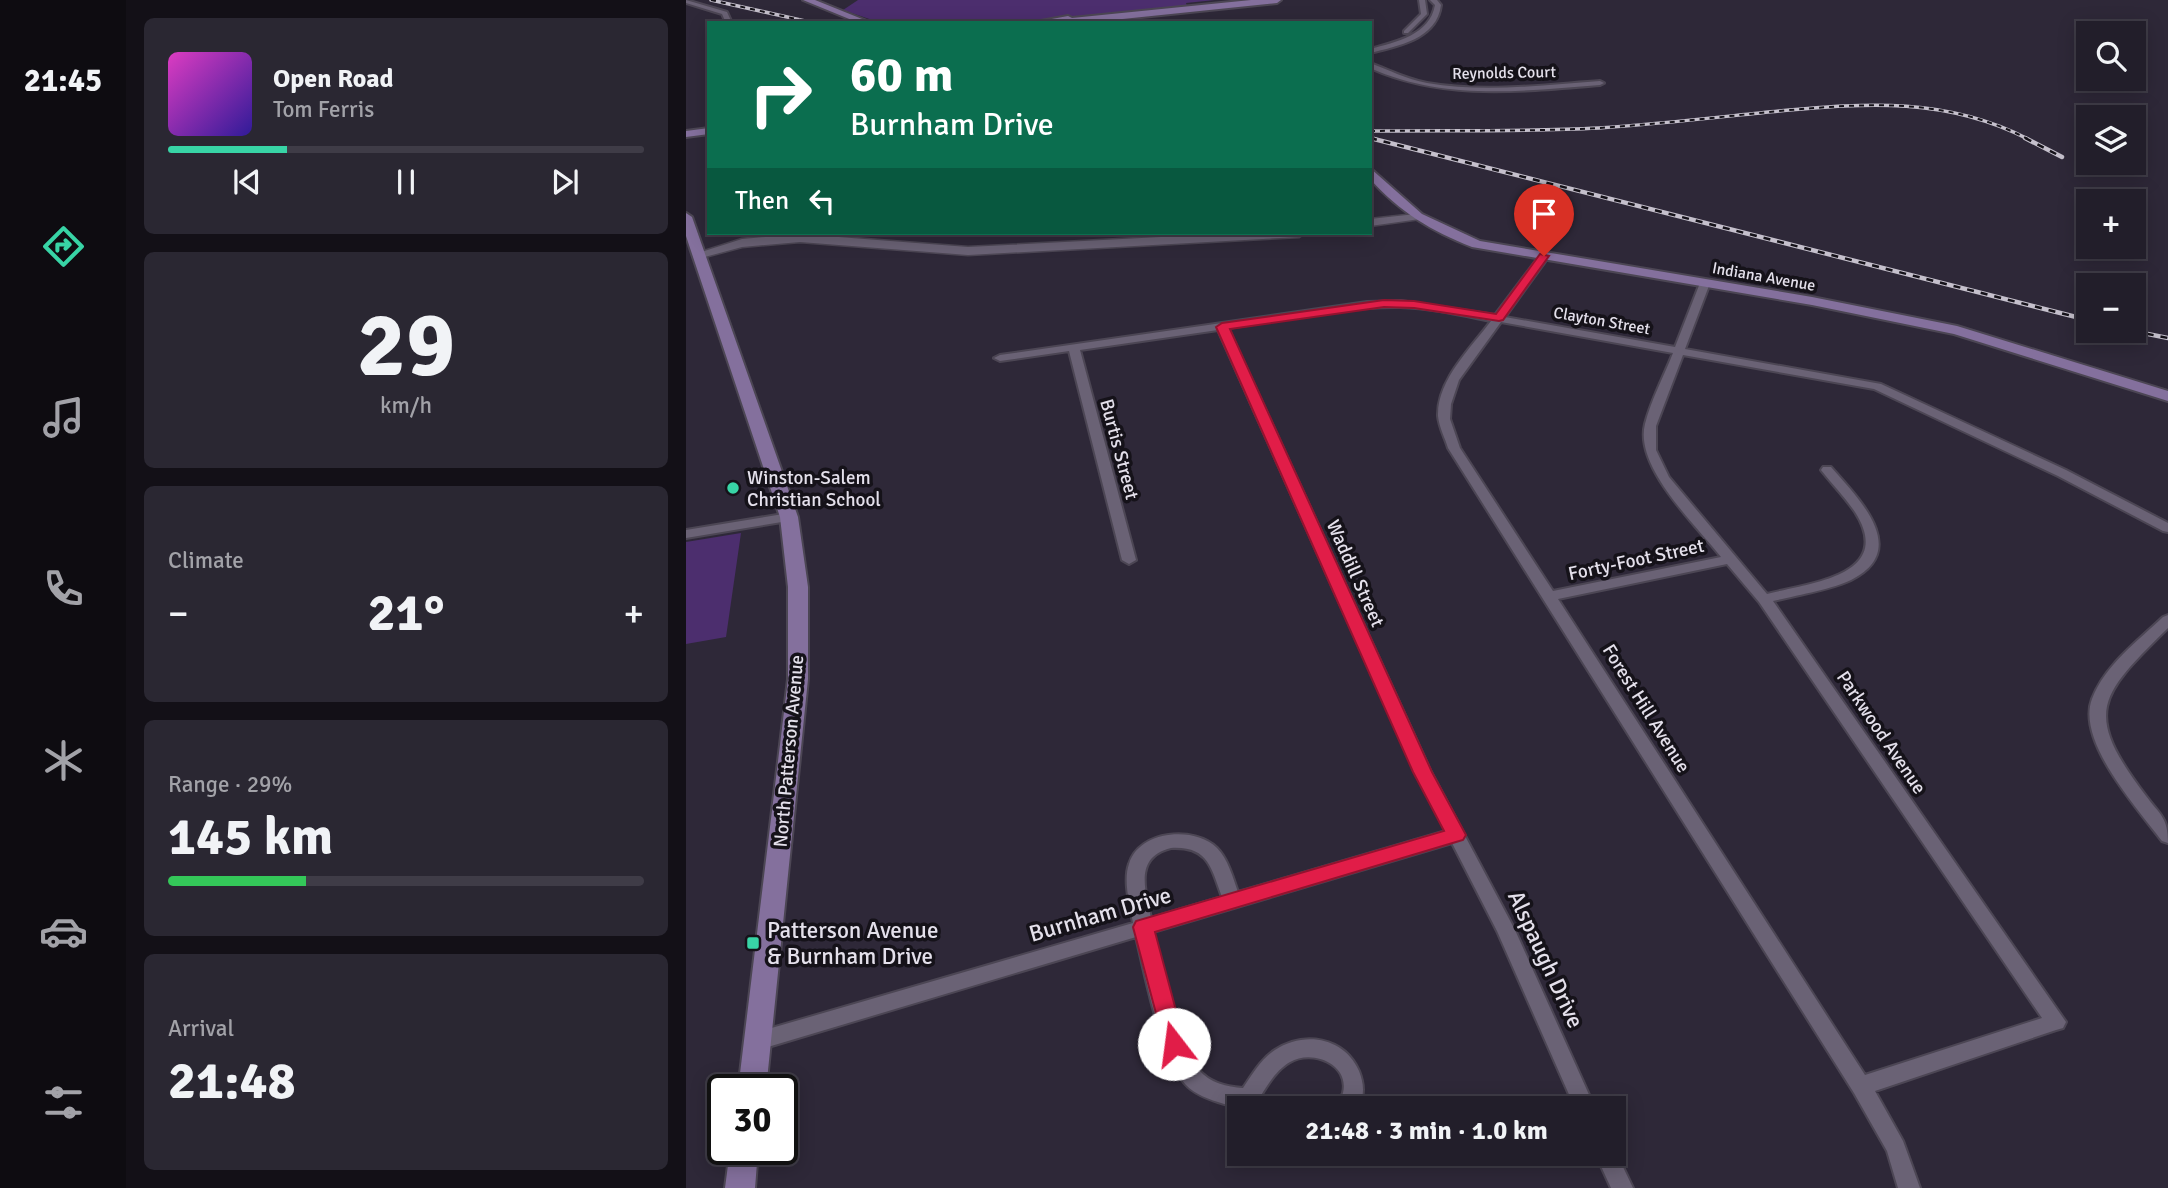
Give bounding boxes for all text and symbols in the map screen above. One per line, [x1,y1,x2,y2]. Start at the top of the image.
map controls [2076,21,2146,343]
button: search [2076,21,2146,91]
text: 60 m [850,45,953,105]
icon: right [735,49,826,140]
text: 21:45 [24,61,102,100]
street label: Reynolds Court [1452,62,1556,84]
text: Open Road [273,63,394,95]
text: Tom Ferris [273,95,374,124]
text: Burnham Drive [850,105,1054,144]
button: layers [2076,105,2146,175]
icon: previous [228,163,266,201]
icon: pause [387,163,425,201]
icon: next [546,163,584,201]
icon: left [803,182,841,220]
pin [1514,184,1574,256]
text: Then [735,185,789,217]
button: + [2076,189,2146,259]
icon: arrive [1525,195,1563,233]
icon: directions [39,222,88,271]
street label: Indiana Avenue [1711,258,1817,296]
button: − [2076,273,2146,343]
text: 29 [357,289,455,402]
street label: Clayton Street [1552,303,1652,339]
text: km/h [380,391,432,420]
icon: music [39,393,88,442]
street label: Burtis Street [1094,396,1144,503]
place label: Winston-Salem Christian School [747,466,881,512]
marker: Winston-Salem Christian School [725,480,741,496]
street label: Waddill Street [1321,516,1390,631]
street label: Forty-Foot Street [1566,534,1707,586]
text: Climate [168,546,244,575]
icon: phone [39,564,88,613]
text: 21° [368,581,444,645]
text: − [168,590,189,637]
text: + [623,590,644,637]
street label: Forest Hill Avenue [1597,640,1695,777]
street label: North Patterson Avenue [769,654,809,848]
street label: Parkwood Avenue [1831,666,1931,799]
icon: climate [39,736,88,785]
text: Range · 29% [168,770,292,799]
text: 145 km [168,805,333,869]
street label: Burnham Drive [1026,880,1175,949]
street label: Alspaugh Drive [1501,886,1590,1033]
icon: car [39,907,88,956]
place label: Patterson Avenue & Burnham Drive [767,916,938,971]
marker: Patterson Avenue & Burnham Drive [745,935,761,951]
position arrow [1137,1007,1211,1081]
text: Arrival [168,1014,234,1043]
text: 21:48 [168,1049,296,1113]
speed limit sign: 30 [707,1074,798,1165]
icon: filters [39,1078,88,1127]
text: 21:48 · 3 min · 1.0 km [1305,1115,1548,1147]

